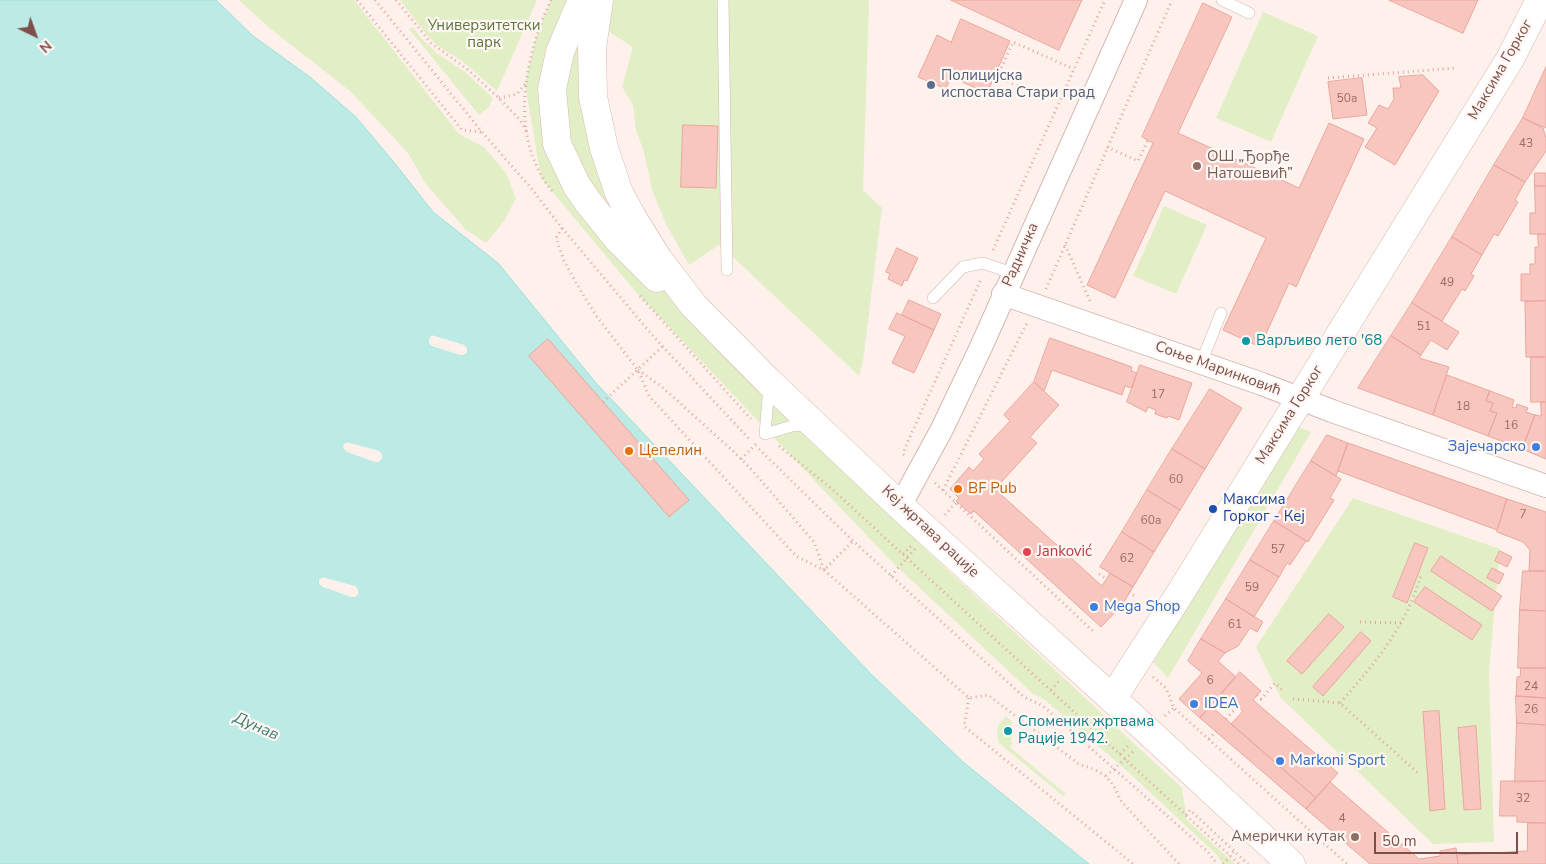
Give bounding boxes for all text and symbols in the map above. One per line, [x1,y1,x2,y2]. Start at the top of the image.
north arrow [10,10,60,60]
park label: Универзитетски парк [427,17,541,52]
street label: Максима Горког [1465,17,1537,123]
text: N [35,36,56,57]
place label: Полицијска испостава Стари град [941,67,1095,102]
marker: Полицијска испостава Стари град [925,79,937,91]
house number: 50a [1337,92,1357,106]
house number: 43 [1519,137,1533,151]
place label: ОШ „Ђорђе Натошевић” [1207,148,1293,183]
marker: ОШ „Ђорђе Натошевић” [1191,160,1203,172]
street label: Радничка [999,220,1043,290]
house number: 49 [1440,276,1454,290]
house number: 51 [1417,320,1431,334]
place label: Варљиво лето '68 [1256,332,1382,350]
marker: Варљиво лето '68 [1240,335,1252,347]
street label: Соње Маринковић [1152,338,1284,400]
street label: Максима Горког [1252,362,1328,468]
house number: 17 [1151,388,1165,402]
house number: 18 [1456,400,1470,414]
house number: 16 [1504,419,1518,433]
place label: Зајечарско [1448,438,1526,456]
marker: Зајечарско [1530,441,1542,453]
place label: Цепелин [639,442,702,460]
marker: Цепелин [623,445,635,457]
house number: 60 [1169,473,1183,487]
place label: BF Pub [968,480,1017,498]
street label: Кеј жртава рације [877,482,983,582]
marker: BF Pub [952,483,964,495]
place label: Максима Горког - Кеј [1223,491,1305,526]
marker: Максима Горког - Кеј [1207,503,1219,515]
house number: 7 [1519,508,1527,522]
house number: 60a [1141,514,1161,528]
place label: Janković [1037,543,1092,561]
house number: 57 [1271,543,1285,557]
marker: Janković [1021,546,1033,558]
house number: 62 [1120,552,1134,566]
house number: 59 [1245,581,1259,595]
place label: Mega Shop [1104,598,1180,616]
marker: Mega Shop [1088,601,1100,613]
house number: 61 [1228,618,1242,632]
house number: 6 [1206,674,1214,688]
house number: 24 [1524,680,1538,694]
place label: IDEA [1204,695,1238,713]
marker: IDEA [1188,698,1200,710]
house number: 26 [1524,703,1538,717]
water label: Дунав [230,709,282,745]
place label: Споменик жртвама Рације 1942. [1018,713,1154,748]
marker: Споменик жртвама Рације 1942. [1002,725,1014,737]
place label: Markoni Sport [1290,752,1385,770]
marker: Markoni Sport [1274,755,1286,767]
house number: 32 [1516,792,1530,806]
house number: 4 [1338,812,1346,826]
scale bar [1376,822,1520,854]
place label: Амерички кутак [1231,828,1345,846]
marker: Амерички кутак [1349,831,1361,843]
text: 50 m [1382,831,1417,851]

